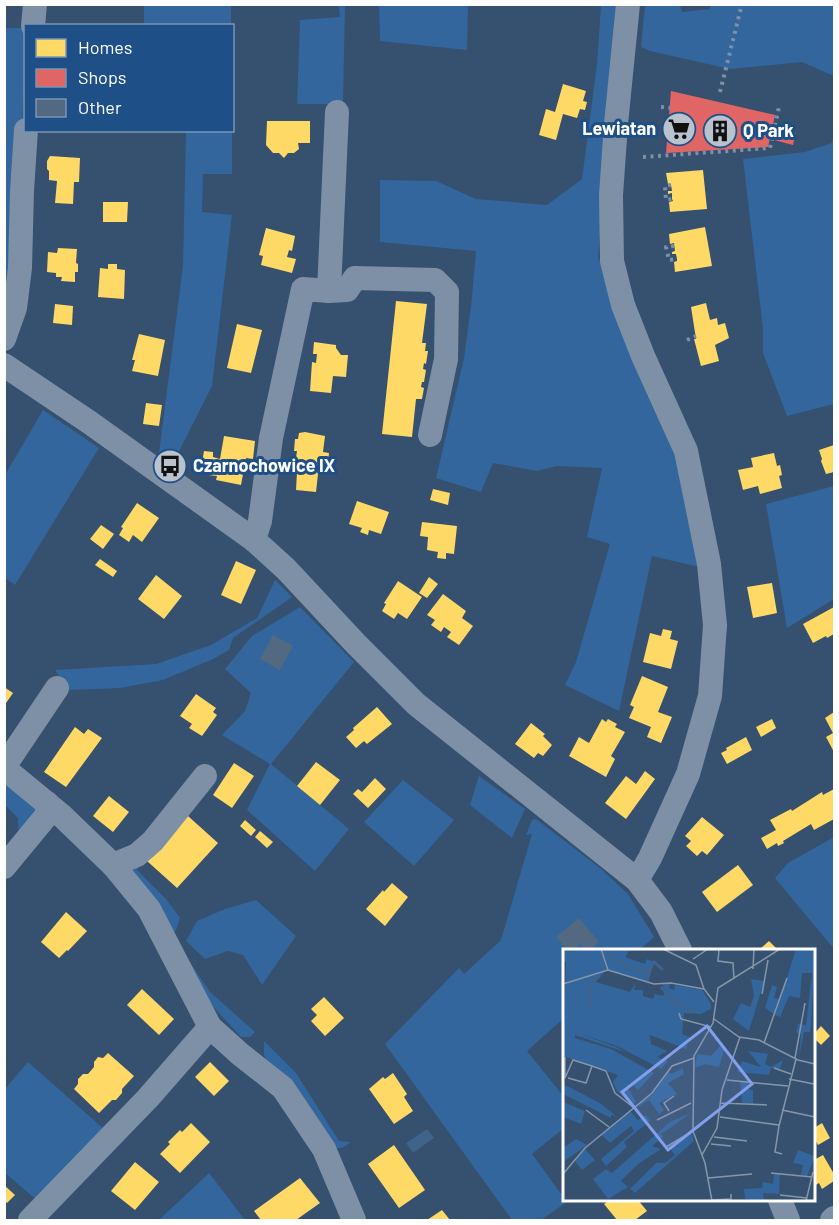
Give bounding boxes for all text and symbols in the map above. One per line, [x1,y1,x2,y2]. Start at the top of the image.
legend [24,24,234,132]
text: Homes [78,36,132,58]
text: Shops [78,66,127,88]
text: Other [78,96,122,118]
supermarket icon: Lewiatan [661,111,697,147]
building icon: Q Park [702,113,738,149]
place label: Lewiatan [582,117,656,139]
place label: Q Park [743,119,794,141]
bus stop icon: Czarnochowice IX [152,448,188,484]
place label: Czarnochowice IX [193,454,335,476]
inset map [563,949,815,1201]

